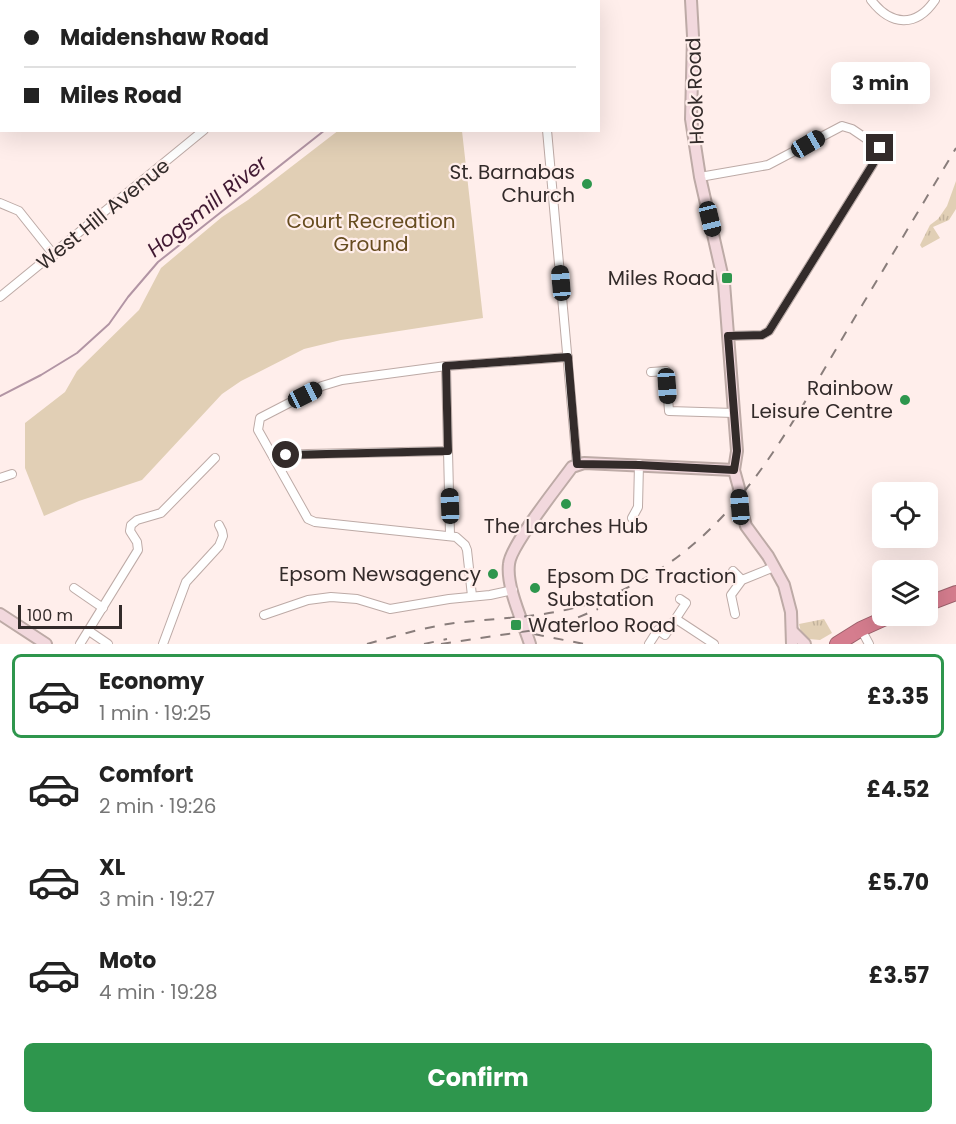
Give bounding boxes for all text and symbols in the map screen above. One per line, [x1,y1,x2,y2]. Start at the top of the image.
text: Maidenshaw Road [60,22,269,53]
street label: Hook Road [679,37,711,145]
callout: 3 min [830,61,930,103]
text: 3 min [852,69,909,97]
text: Miles Road [60,80,182,111]
car [788,127,828,161]
route end [866,134,893,161]
water label: Hogsmill River [141,148,274,264]
street label: West Hill Avenue [30,152,176,276]
place label: St. Barnabas Church [449,158,575,209]
marker: St. Barnabas Church [580,177,594,191]
car [697,199,723,239]
park label: Court Recreation Ground [287,207,456,258]
car [550,264,572,302]
place label: Miles Road [608,264,715,292]
marker: Miles Road [720,271,734,285]
car [657,367,677,405]
place label: Rainbow Leisure Centre [751,374,894,425]
car [285,379,325,411]
marker: Rainbow Leisure Centre [898,393,912,407]
route start [272,441,299,468]
map controls [872,482,938,626]
button: locate [872,482,938,548]
car [440,488,460,524]
car [730,488,750,526]
marker: The Larches Hub [559,497,573,511]
place label: The Larches Hub [484,512,648,540]
place label: Epsom Newsagency [279,560,481,588]
button: layers [872,560,938,626]
place label: Epsom DC Traction Substation [547,562,737,613]
marker: Epsom Newsagency [486,567,500,581]
marker: Epsom DC Traction Substation [528,581,542,595]
scale bar [18,602,122,630]
text: 100 m [27,604,73,627]
place label: Waterloo Road [528,611,676,639]
marker: Waterloo Road [509,618,523,632]
text: Economy [99,666,204,697]
icon: car [27,669,81,723]
text: £3.35 [867,681,929,712]
text: 1 min · 19:25 [99,699,211,727]
text: Comfort [99,759,193,790]
icon: car [27,762,81,816]
text: £4.52 [866,774,929,805]
text: 2 min · 19:26 [99,792,217,820]
text: XL [99,852,125,883]
icon: car [27,855,81,909]
text: £5.70 [868,867,929,898]
text: 3 min · 19:27 [99,885,215,913]
text: Moto [99,945,156,976]
icon: car [27,948,81,1002]
text: £3.57 [869,960,929,991]
text: 4 min · 19:28 [99,978,218,1006]
button: Confirm [24,1043,932,1112]

